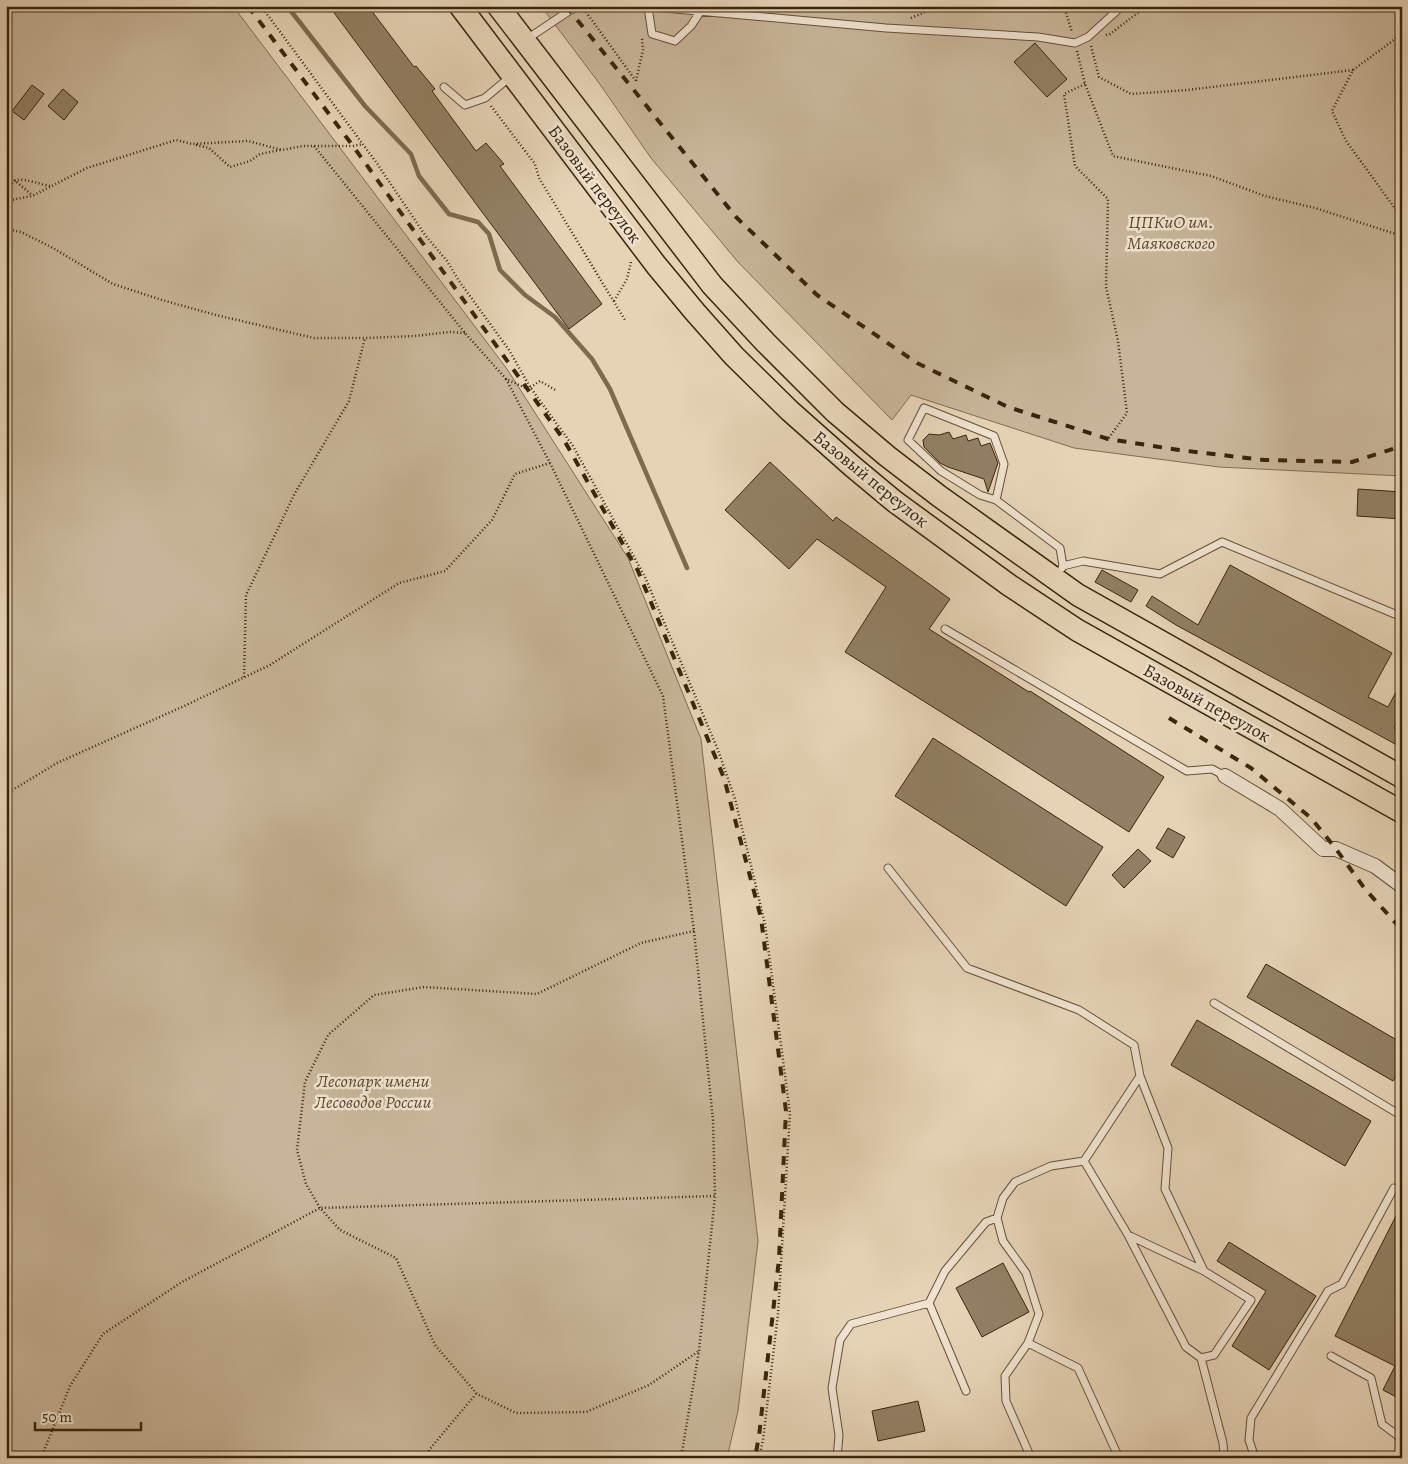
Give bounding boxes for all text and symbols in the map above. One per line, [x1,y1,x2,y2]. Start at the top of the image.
street label: Базовый переулок [543,120,647,248]
park label: ЦПКиО им. Маяковского [1127,210,1215,255]
street label: Базовый переулок [808,425,934,533]
street label: Базовый переулок [1139,658,1275,748]
park label: Лесопарк имени Лесоводов России [314,1069,431,1114]
scale bar [35,1399,141,1431]
text: 50 m [42,1407,72,1427]

